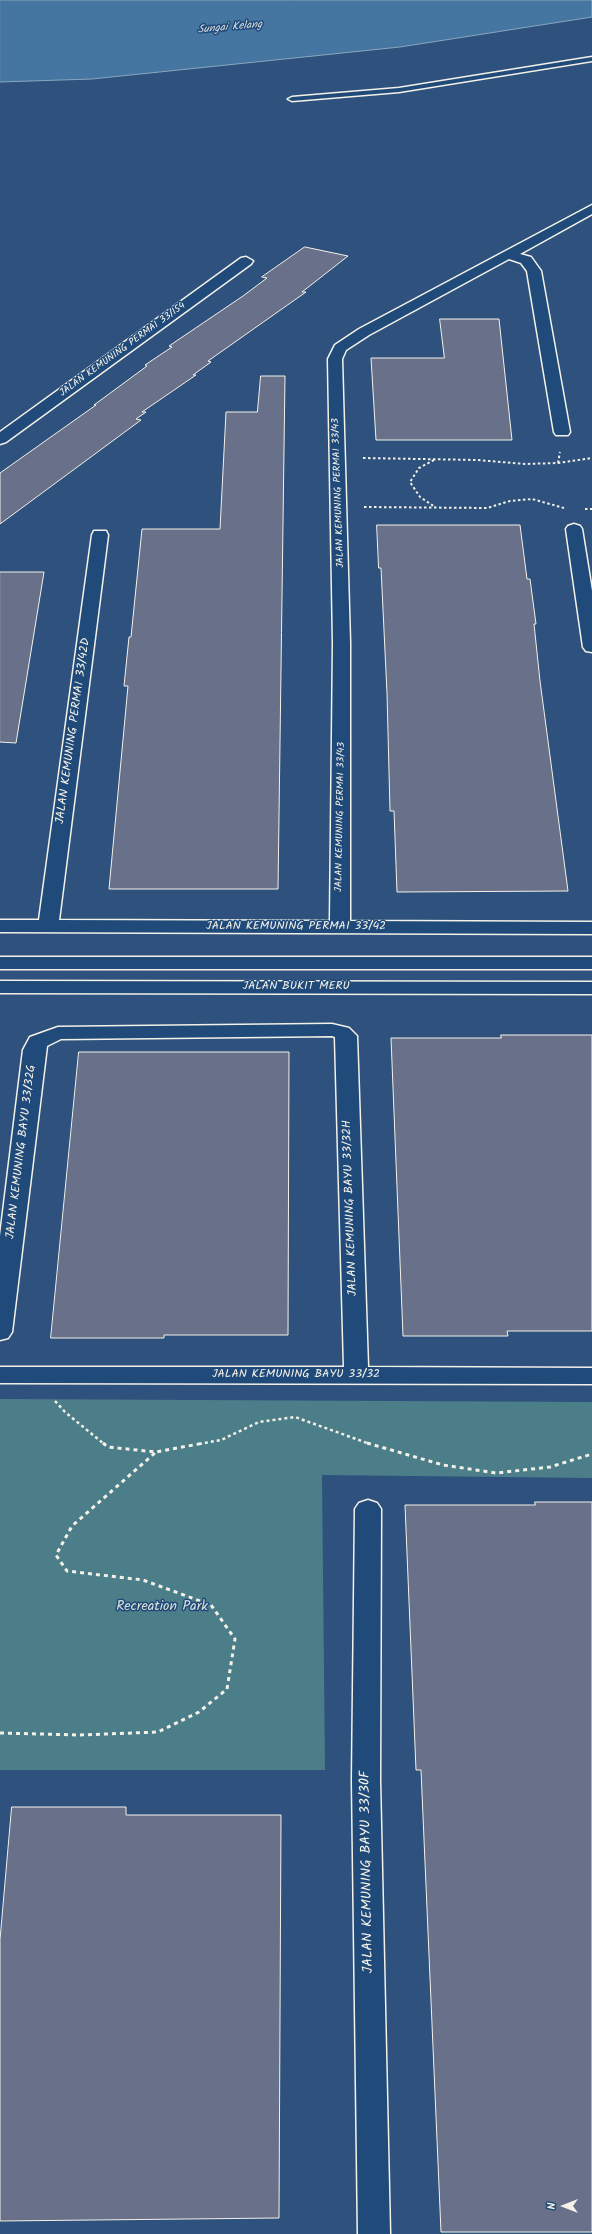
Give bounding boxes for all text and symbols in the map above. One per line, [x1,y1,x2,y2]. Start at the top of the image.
water label: Sungai Kelang [197,19,263,37]
street label: JALAN KEMUNING PERMAI 33/154 [58,300,188,400]
street label: JALAN KEMUNING PERMAI 33/43 [330,418,348,568]
street label: JALAN KEMUNING PERMAI 33/42D [54,637,94,825]
street label: JALAN KEMUNING PERMAI 33/43 [334,742,348,892]
street label: JALAN KEMUNING PERMAI 33/42 [206,920,386,934]
street label: JALAN BUKIT MERU [242,980,350,994]
street label: JALAN KEMUNING BAYU 33/32G [4,1064,40,1240]
street label: JALAN KEMUNING BAYU 33/32H [341,1120,361,1296]
street label: JALAN KEMUNING BAYU 33/32 [212,1368,380,1382]
park label: Recreation Park [116,1600,208,1616]
street label: JALAN KEMUNING BAYU 33/30F [358,1771,378,1973]
north arrow [544,2186,584,2226]
text: N [543,2203,561,2209]

